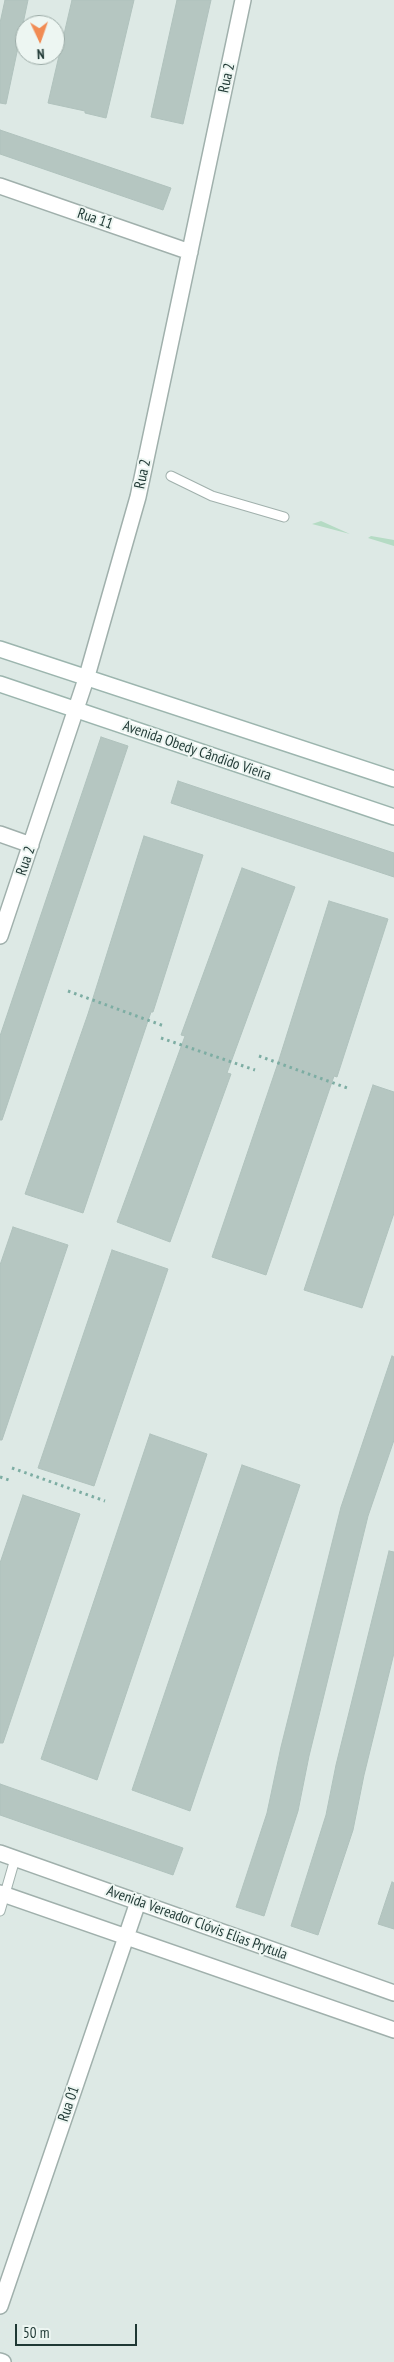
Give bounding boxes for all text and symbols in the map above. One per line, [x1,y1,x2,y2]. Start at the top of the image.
north arrow [15,15,65,65]
text: N [36,45,45,63]
street label: Rua 2 [215,62,239,94]
street label: Rua 11 [75,205,115,233]
street label: Rua 2 [131,458,155,490]
street label: Avenida Obedy Cândido Vieira [121,717,273,785]
street label: Rua 2 [13,844,39,878]
street label: Avenida Vereador Clóvis Elias Prytula [104,1882,290,1964]
street label: Rua 01 [55,2084,83,2124]
scale bar [18,2314,140,2346]
text: 50 m [23,2323,49,2342]

